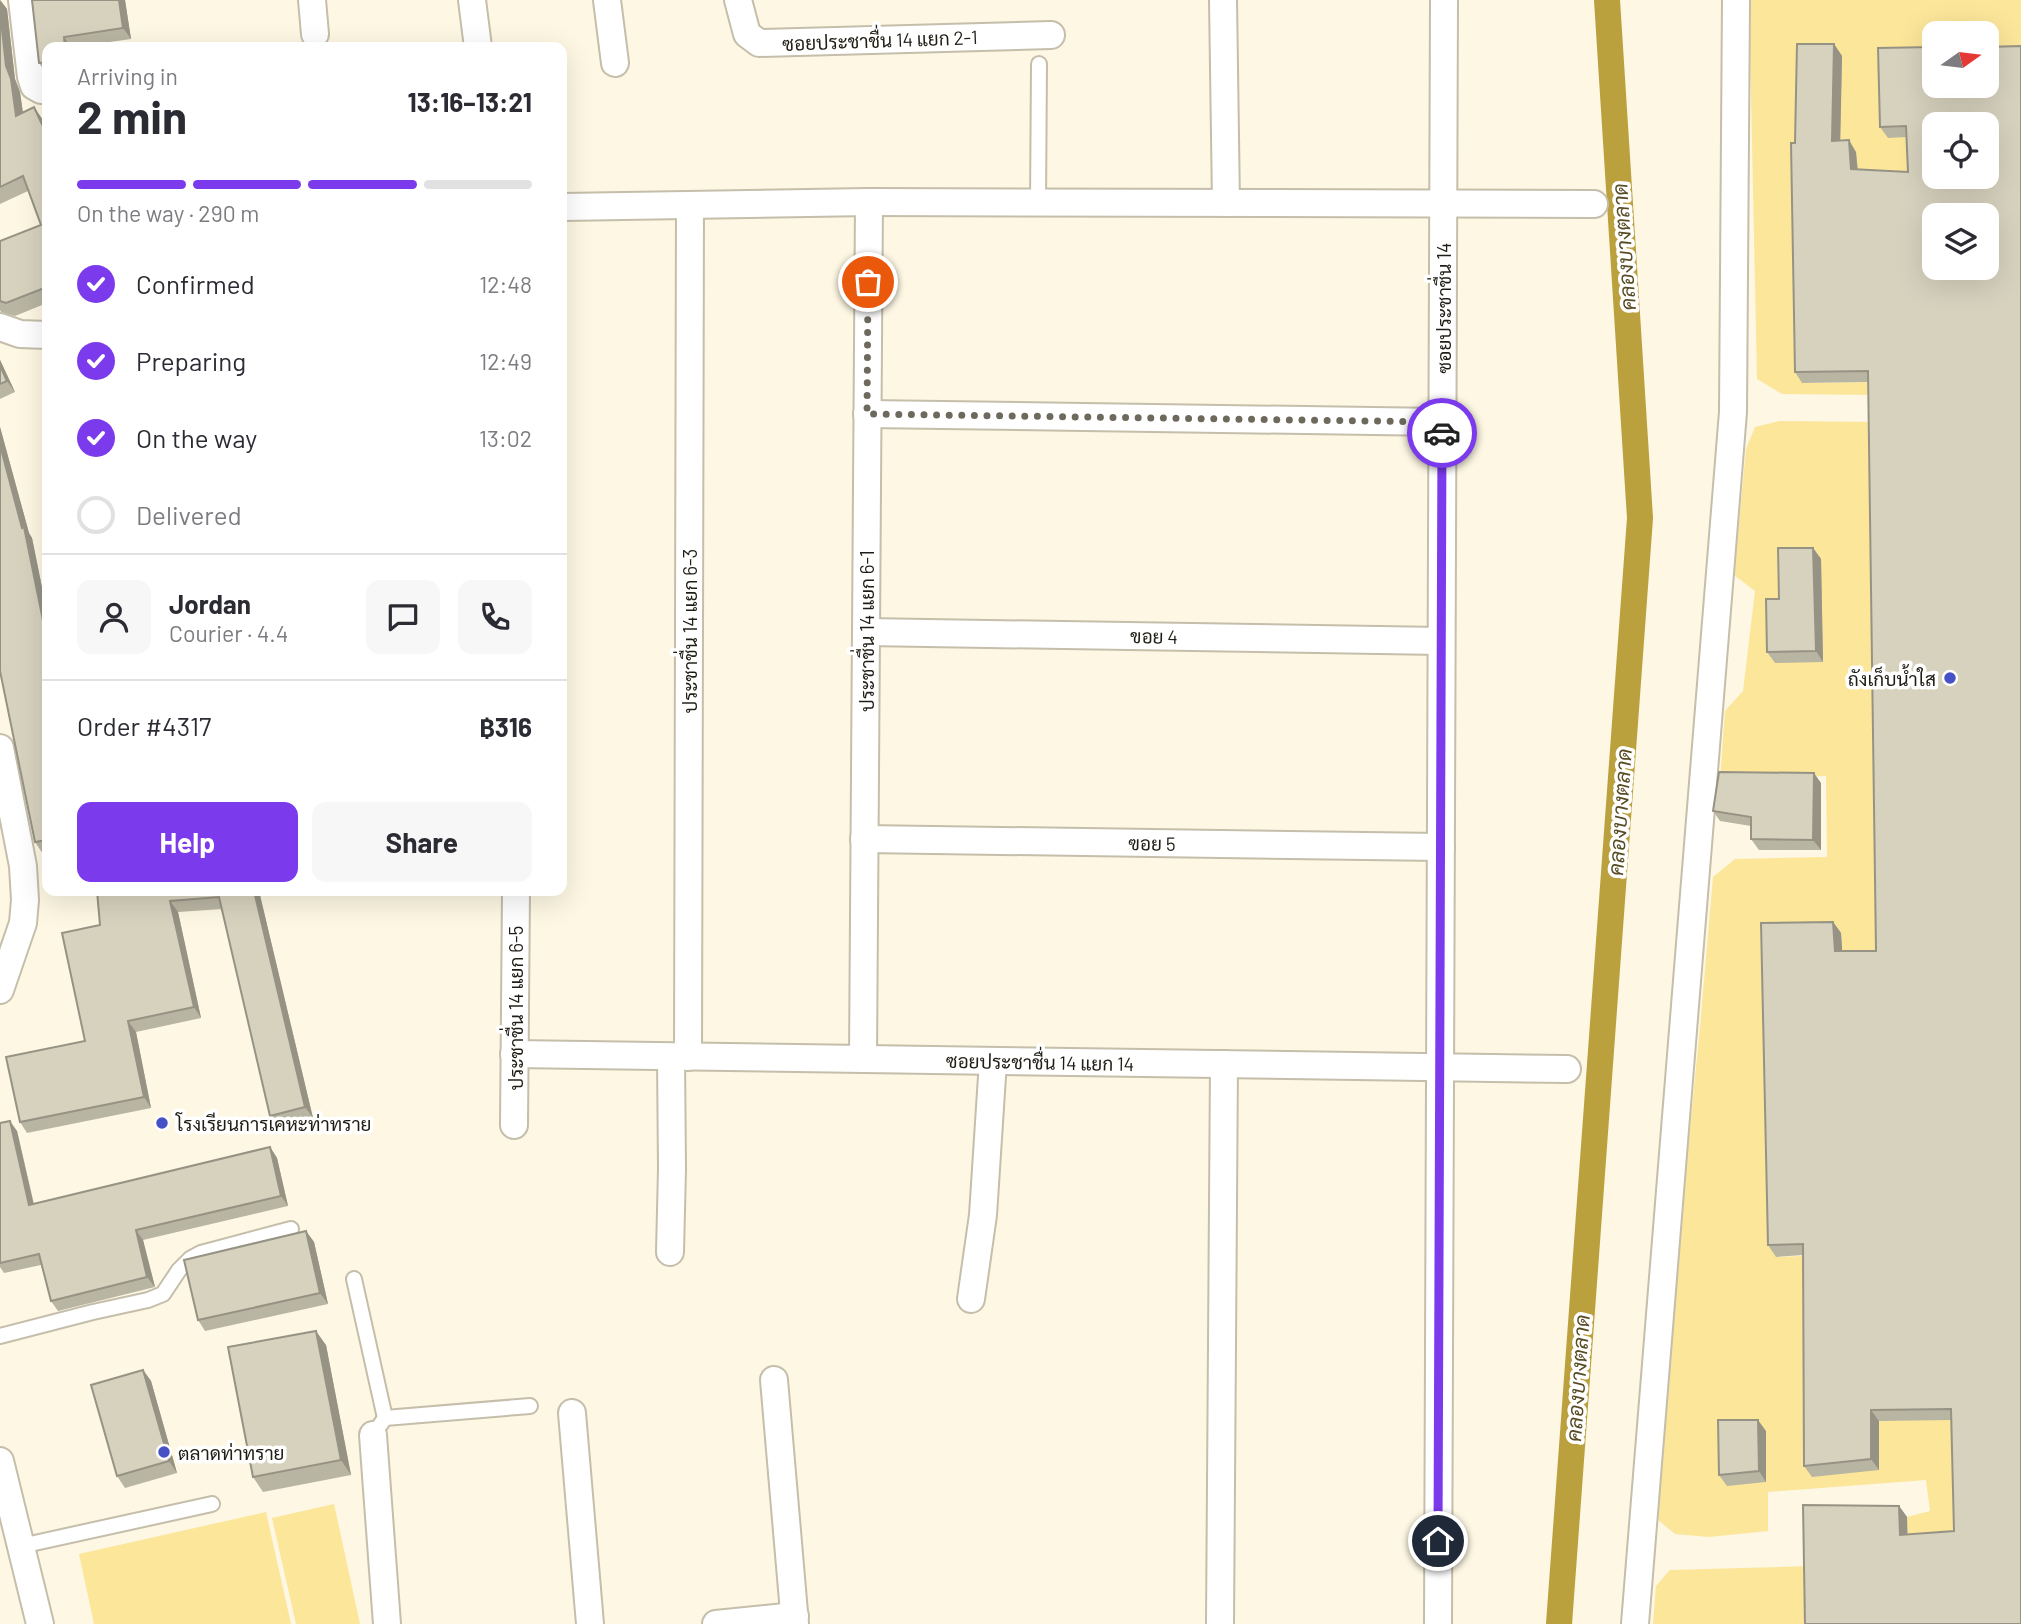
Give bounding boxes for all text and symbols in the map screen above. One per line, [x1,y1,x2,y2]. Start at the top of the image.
street label: ซอยประชาชื่น 14 แยก 2-1 [782,20,978,55]
north arrow [1922,21,1998,98]
map controls [1922,21,1999,280]
text: Arriving in [77,62,178,90]
text: 13:16–13:21 [407,86,532,117]
text: 2 min [77,88,187,143]
button: locate [1922,112,1999,189]
water label: คลองบางตลาด [1606,183,1640,311]
text: On the way · 290 m [77,199,259,227]
button: layers [1922,203,1999,280]
street label: ซอยประชาชื่น 14 [1427,243,1455,373]
pin [838,252,898,312]
icon: bag [849,263,887,301]
icon: check [77,265,115,303]
text: Confirmed [136,268,255,299]
text: 12:48 [479,270,532,298]
icon: check [77,342,115,380]
text: Preparing [136,345,246,376]
text: 12:49 [479,347,532,375]
courier [1407,398,1477,468]
icon: car [1423,414,1461,452]
icon: check [77,419,115,457]
text: On the way [136,422,257,453]
text: 13:02 [479,424,532,452]
text: Delivered [136,499,242,530]
street label: ประชาชื่น 14 แยก 6-3 [673,549,701,713]
street label: ประชาชื่น 14 แยก 6-1 [850,550,878,712]
button: person [77,580,151,654]
button: chat [366,580,440,654]
button: phone [458,580,532,654]
text: Jordan [169,588,251,619]
text: Courier · 4.4 [169,619,288,647]
street label: ขอย 4 [1130,624,1178,648]
place label: ถังเก็บน้ำใส [1848,664,1936,690]
marker: ถังเก็บน้ำใส [1942,670,1958,686]
text: Order #4317 [77,710,211,741]
text: ฿316 [479,711,532,742]
water label: คลองบางตลาด [1602,748,1636,876]
button: Help [77,802,298,882]
button: Share [312,802,532,882]
street label: ฃอย 5 [1128,831,1176,855]
street label: ประชาชื่น 14 แยก 6-5 [499,926,527,1090]
street label: ซอยประชาชื่น 14 แยก 14 [946,1044,1134,1075]
place label: โรงเรียนการเคหะท่าทราย [175,1112,371,1135]
marker: โรงเรียนการเคหะท่าทราย [154,1115,170,1131]
water label: คลองบางตลาด [1560,1314,1594,1442]
place label: ตลาดท่าทราย [178,1441,284,1464]
marker: ตลาดท่าทราย [156,1444,172,1460]
pin [1408,1511,1468,1571]
icon: home [1419,1522,1457,1560]

